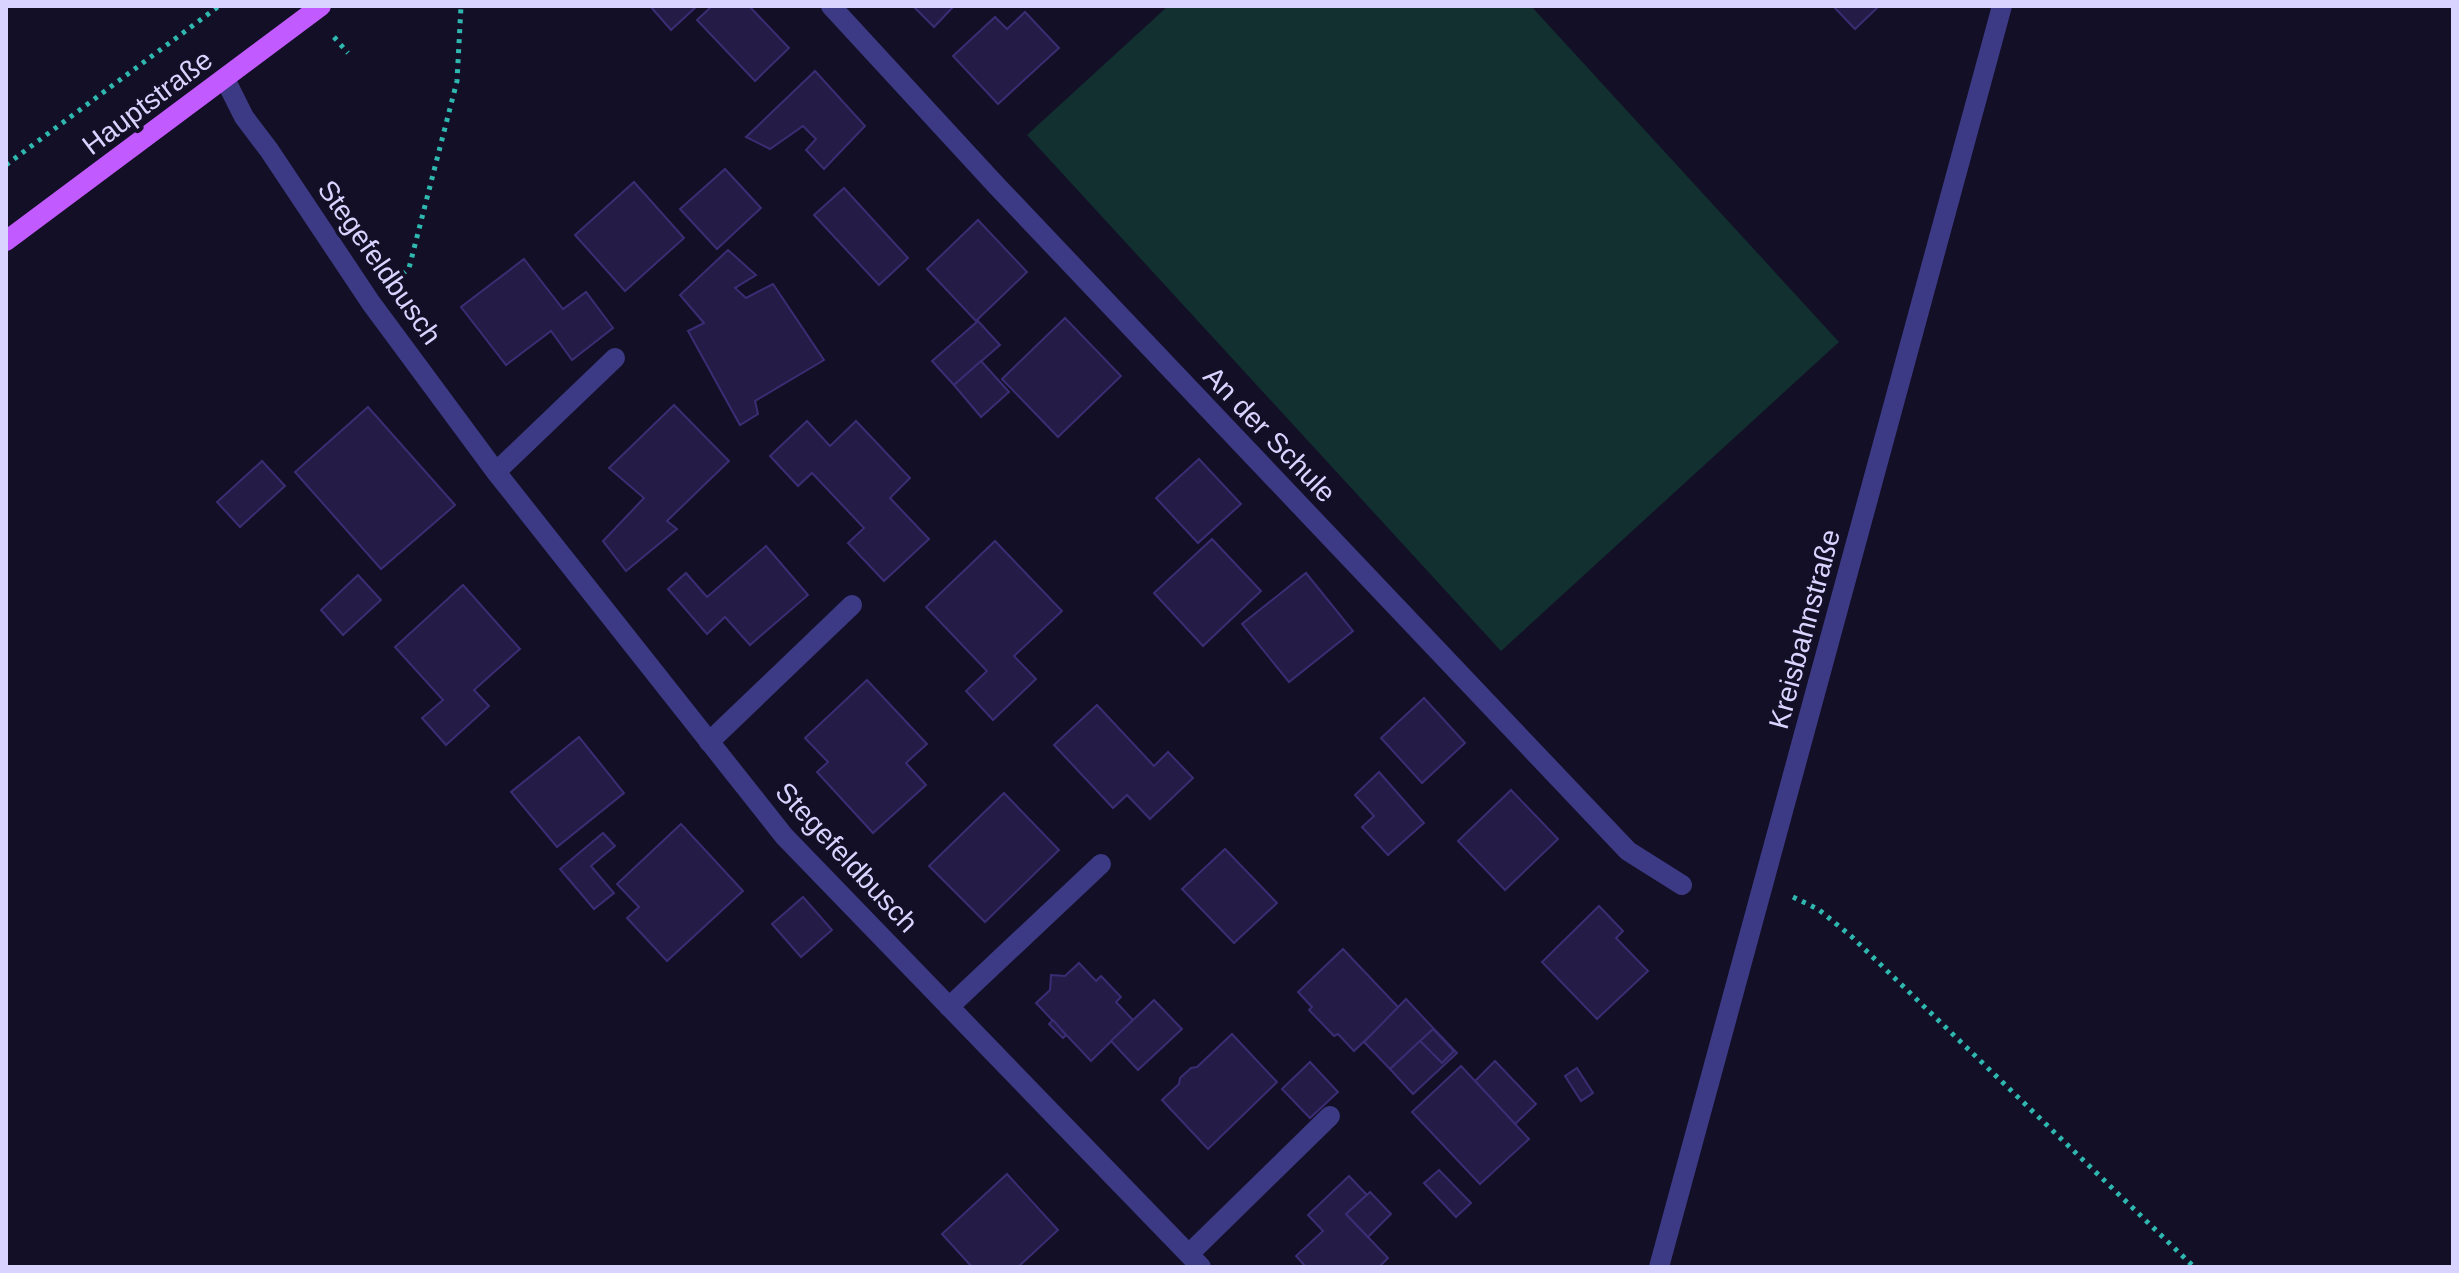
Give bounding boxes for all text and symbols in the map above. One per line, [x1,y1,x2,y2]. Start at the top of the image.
street label: Hauptstraße [76,44,218,161]
street label: Stegefeldbusch [312,174,448,350]
street label: An der Schule [1197,360,1342,508]
street label: Kreisbahnstraße [1763,526,1846,732]
street label: Stegefeldbusch [769,776,924,939]

